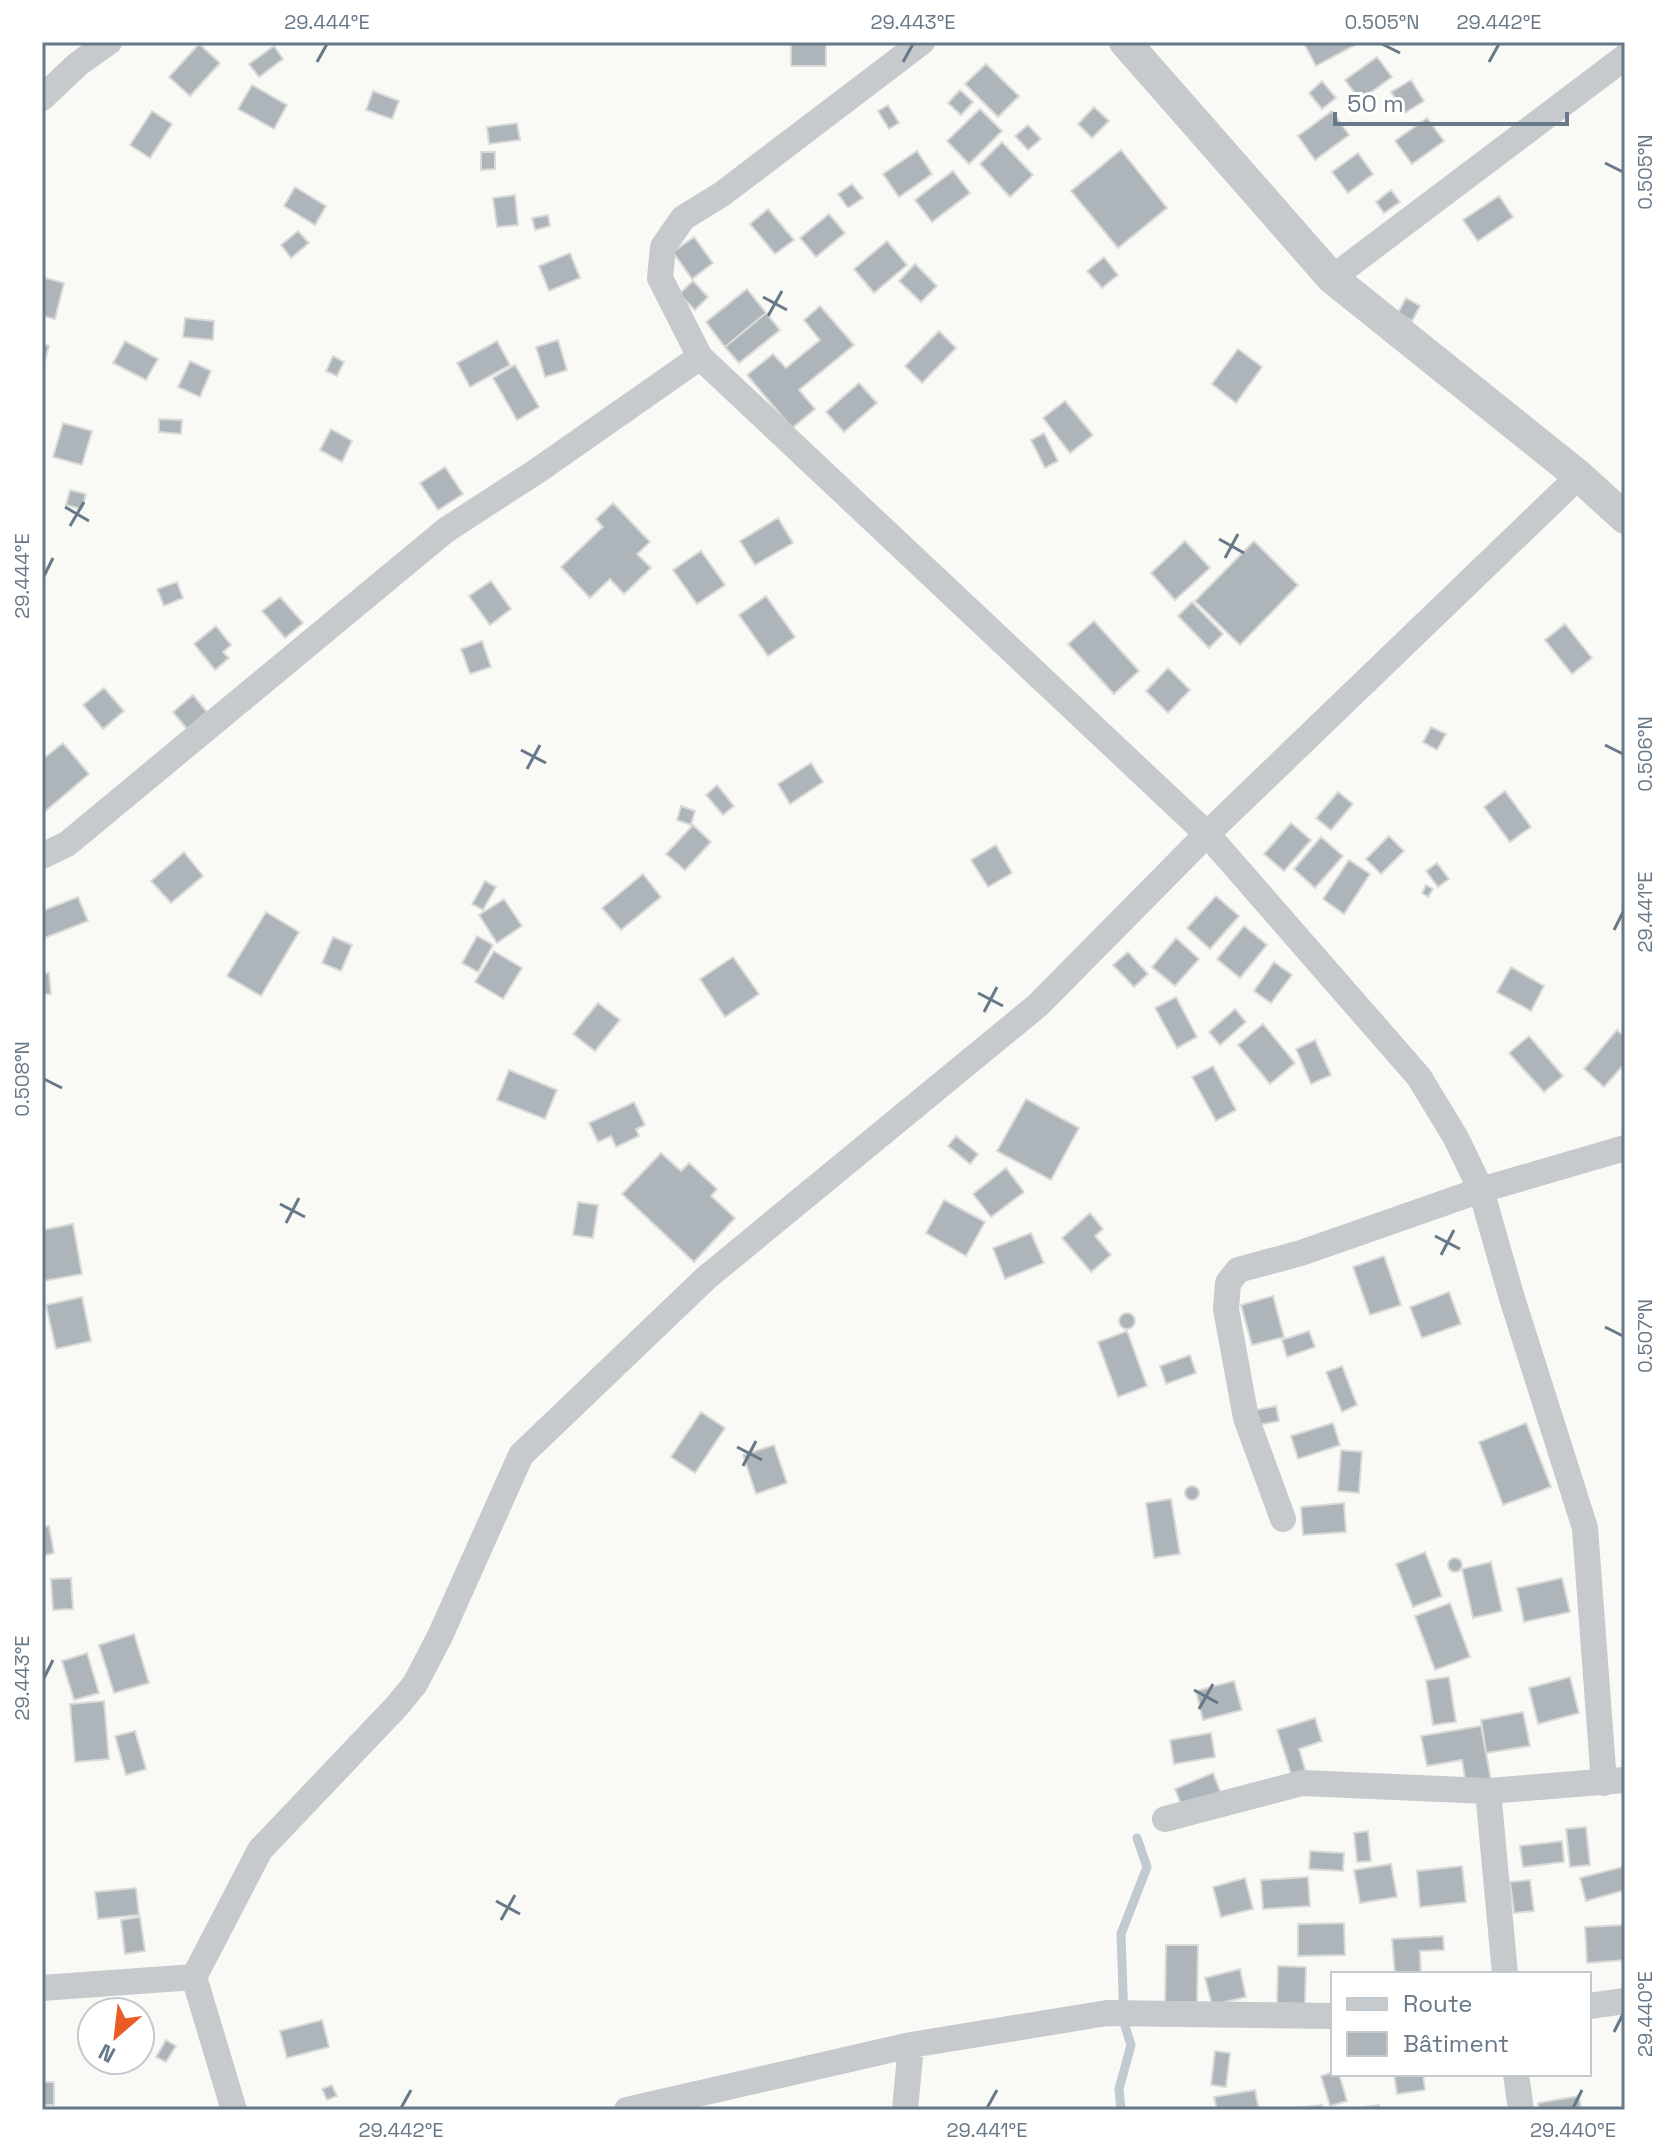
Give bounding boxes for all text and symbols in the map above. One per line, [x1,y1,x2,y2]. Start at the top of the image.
text: 29.444°E [284,9,370,35]
text: 29.443°E [870,9,956,35]
text: 0.505°N [1344,9,1420,35]
text: 29.442°E [1456,9,1542,35]
scale bar [1335,76,1567,126]
text: 50 m [1347,88,1404,119]
text: 0.505°N [1632,134,1658,210]
text: 29.444°E [9,533,35,619]
text: 0.506°N [1632,716,1658,792]
text: 29.441°E [1632,872,1658,952]
text: 0.508°N [9,1041,35,1117]
text: 0.507°N [1632,1299,1658,1373]
text: 29.443°E [9,1635,35,1721]
text: 29.440°E [1632,1971,1658,2057]
legend [1331,1972,1591,2076]
text: Route [1403,1988,1472,2019]
north arrow [76,1996,156,2076]
text: Bâtiment [1403,2028,1509,2059]
text: N [94,2038,120,2069]
text: 29.442°E [358,2117,444,2143]
text: 29.441°E [947,2117,1027,2143]
text: 29.440°E [1530,2117,1616,2143]

